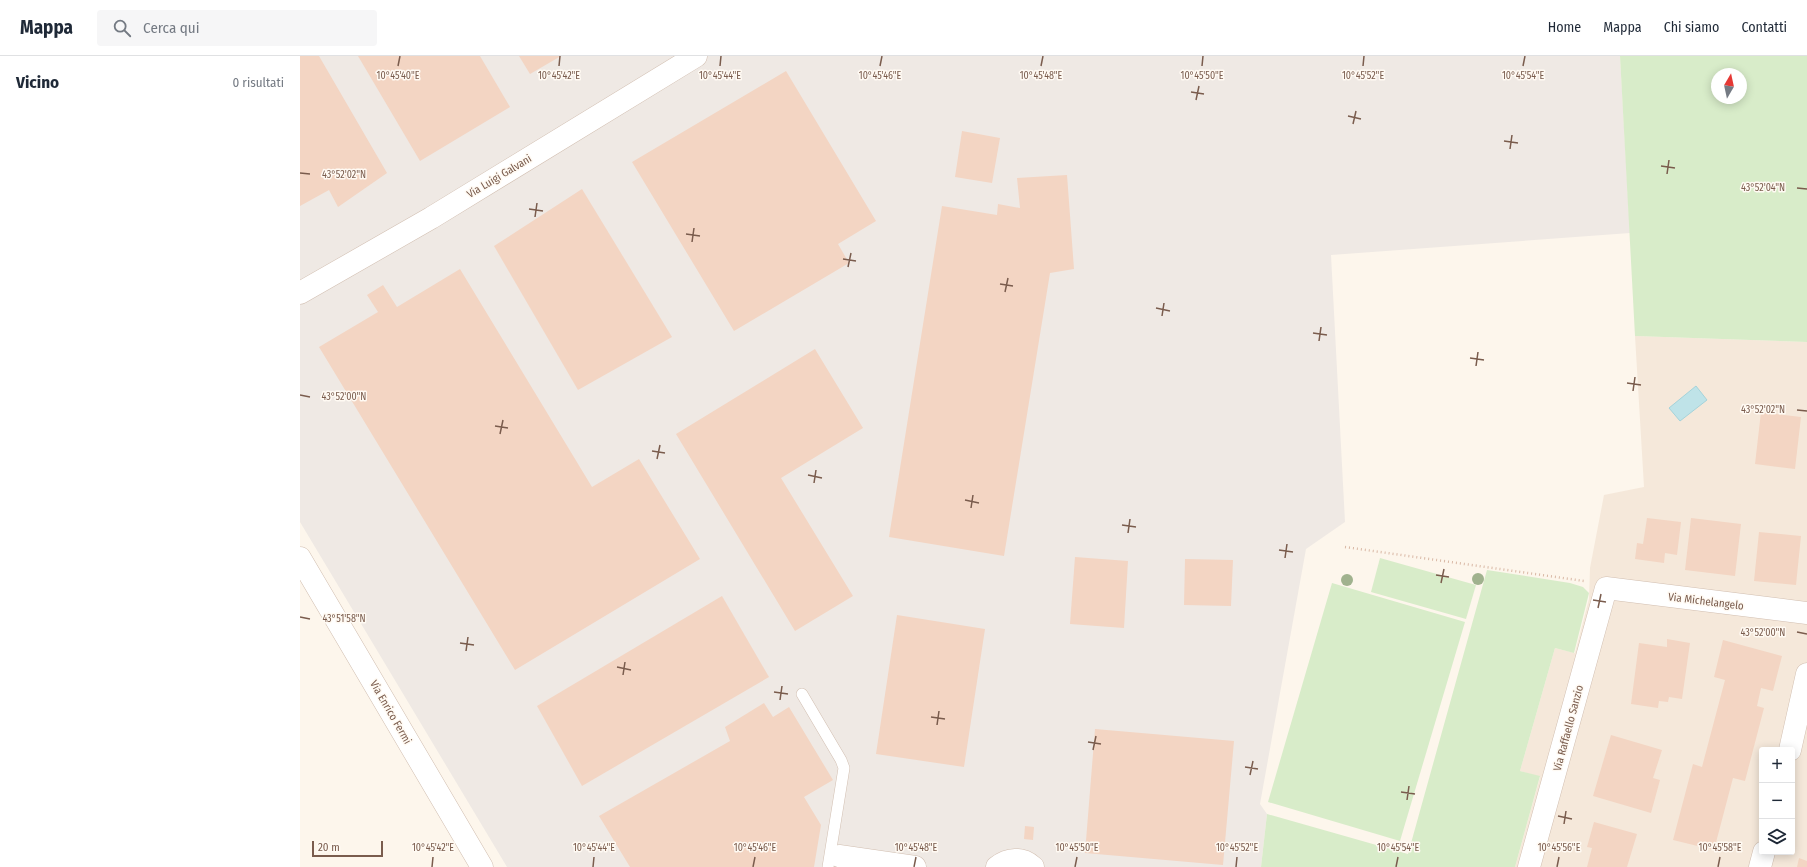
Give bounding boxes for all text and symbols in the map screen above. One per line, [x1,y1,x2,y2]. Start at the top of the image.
search box [97,10,377,46]
text: Mappa [20,16,73,39]
icon: search [111,17,133,39]
text: Cerca qui [143,19,199,37]
text: Home [1548,19,1581,36]
text: Mappa [1603,19,1642,36]
text: Chi siamo [1664,19,1719,36]
text: Contatti [1741,19,1787,36]
north arrow [1711,68,1747,104]
text: 10°45'40"E [377,70,420,82]
text: 10°45'42"E [538,70,580,82]
text: 10°45'44"E [699,70,741,82]
text: 10°45'46"E [859,70,902,82]
text: 10°45'48"E [1020,70,1063,82]
text: 10°45'50"E [1180,70,1224,82]
text: 10°45'52"E [1342,70,1384,82]
text: 10°45'54"E [1502,70,1544,82]
text: Vicino [16,72,59,93]
text: 0 risultati [233,75,284,90]
street label: Via Luigi Galvani [465,152,534,201]
text: 43°52'02"N [322,169,366,181]
text: 43°52'04"N [1741,182,1785,194]
text: 43°52'00"N [322,391,366,403]
text: 43°52'02"N [1741,404,1785,416]
street label: Via Michelangelo [1667,590,1745,613]
text: 43°51'58"N [322,613,366,625]
text: 43°52'00"N [1741,627,1785,639]
street label: Via Enrico Fermi [367,678,414,747]
street label: Via Raffaello Sanzio [1551,683,1586,773]
map controls [1759,747,1795,855]
button: + [1759,747,1795,783]
button: − [1759,783,1795,819]
button: layers [1759,819,1795,855]
scale bar [312,839,383,858]
text: 20 m [318,841,340,854]
text: 10°45'42"E [412,842,454,854]
text: 10°45'44"E [573,842,615,854]
text: 10°45'46"E [734,842,777,854]
text: 10°45'48"E [895,842,938,854]
text: 10°45'50"E [1055,842,1099,854]
text: 10°45'52"E [1216,842,1258,854]
text: 10°45'54"E [1377,842,1419,854]
text: 10°45'56"E [1538,842,1581,854]
text: 10°45'58"E [1699,842,1742,854]

